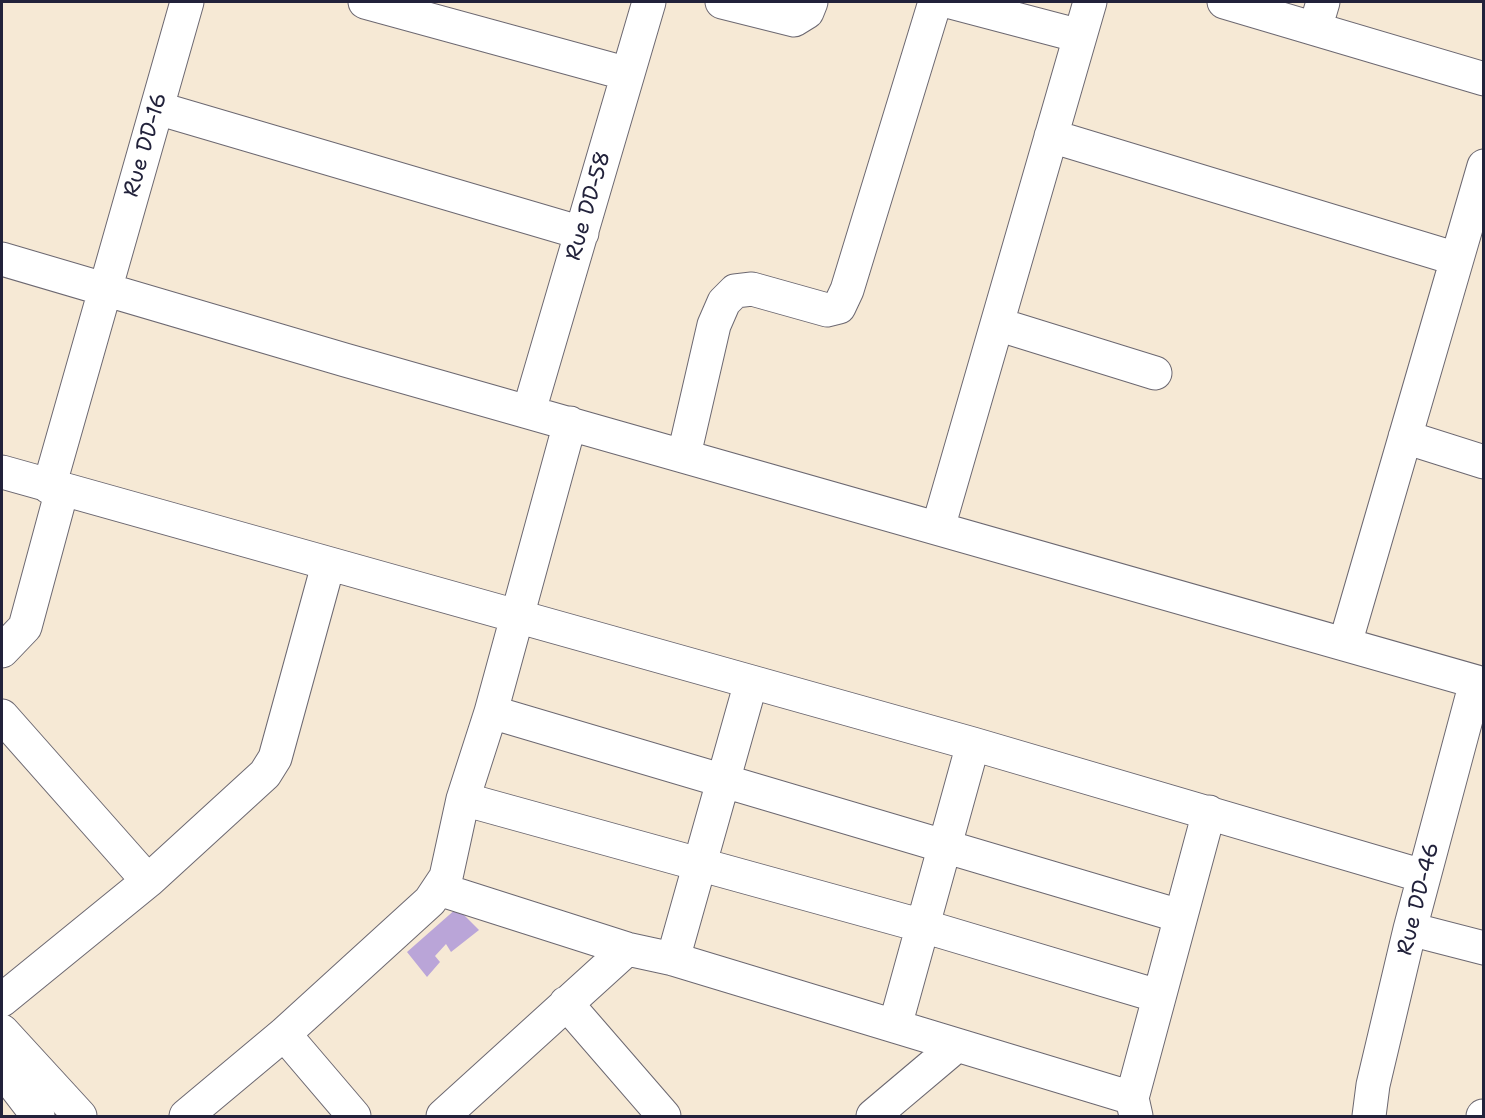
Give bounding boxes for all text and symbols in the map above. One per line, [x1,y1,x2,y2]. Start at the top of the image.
street label: Rue DD-16 [118,90,174,200]
street label: Rue DD-58 [561,148,617,264]
street label: Rue DD-46 [1392,840,1446,958]

